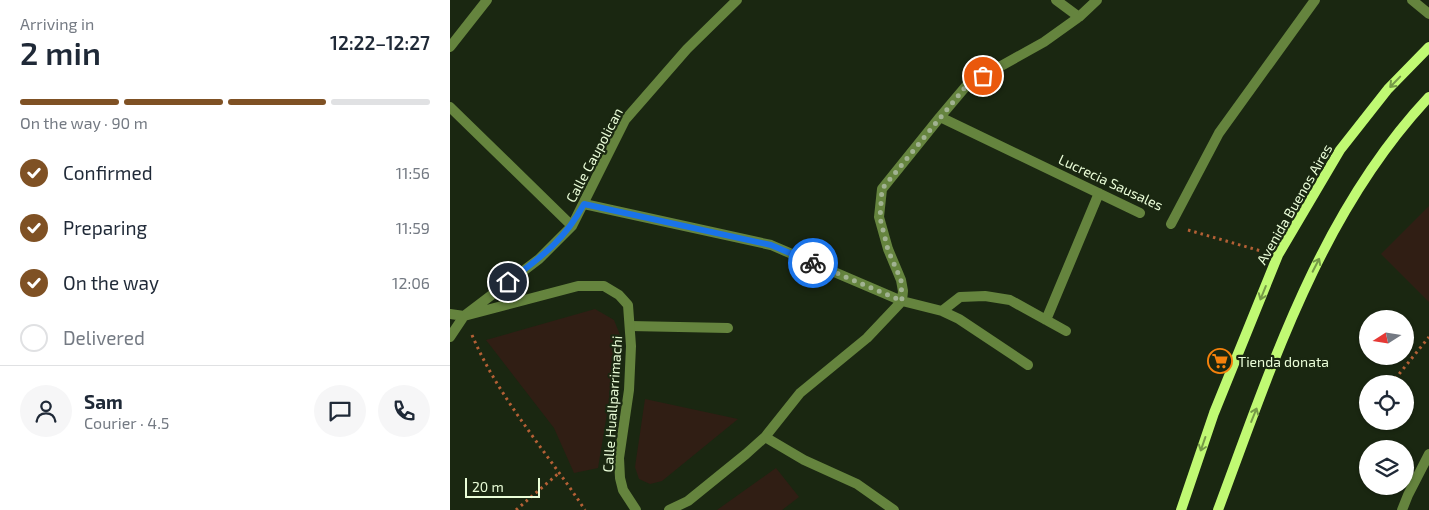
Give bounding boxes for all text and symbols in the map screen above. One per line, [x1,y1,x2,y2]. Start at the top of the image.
text: Arriving in [20,14,94,33]
text: 12:22–12:27 [330,31,430,54]
text: 2 min [20,33,101,71]
pin [962,55,1004,97]
icon: bag [969,62,997,90]
one-way arrow [1389,76,1401,88]
street label: Calle Caupolican [562,105,626,205]
text: On the way · 90 m [20,113,148,132]
street label: Avenida Buenos Aires [1253,141,1335,267]
street label: Lucrecia Sausales [1056,150,1166,214]
icon: check [20,159,48,187]
text: Confirmed [63,161,153,184]
text: 11:56 [396,163,430,182]
icon: check [20,214,48,242]
text: Preparing [63,216,147,239]
text: 11:59 [396,218,430,237]
courier [788,238,838,288]
icon: bike [799,249,827,277]
one-way arrow [1312,258,1321,273]
pin [487,261,529,303]
icon: home [494,268,522,296]
icon: check [20,269,48,297]
text: On the way [63,271,159,294]
text: 12:06 [392,273,430,292]
one-way arrow [1257,285,1267,300]
north arrow [1359,310,1414,365]
map controls [1359,310,1414,495]
text: Delivered [63,326,145,349]
street label: Calle Huallparrimachi [599,335,625,473]
supermarket icon: Tienda donata [1207,348,1233,374]
place label: Tienda donata [1238,353,1329,370]
button: locate [1359,375,1414,430]
button: person [20,385,72,437]
button: chat [314,385,366,437]
button: phone [378,385,430,437]
text: Sam [84,390,123,413]
one-way arrow [1250,408,1259,423]
text: Courier · 4.5 [84,413,169,432]
one-way arrow [1198,436,1208,452]
button: layers [1359,440,1414,495]
scale bar [465,475,540,498]
text: 20 m [472,478,504,495]

